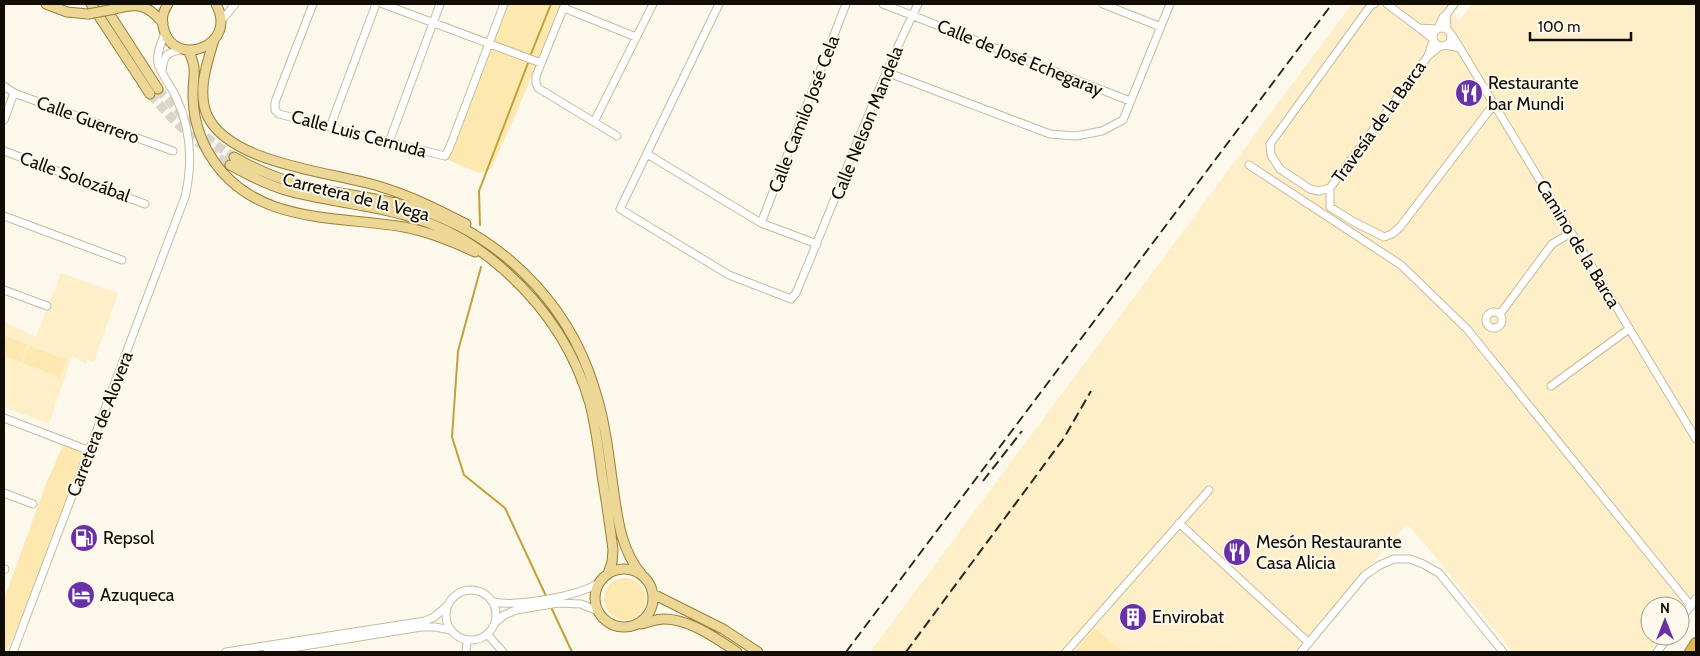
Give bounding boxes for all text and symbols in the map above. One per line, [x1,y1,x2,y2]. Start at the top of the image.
scale bar [1530,10,1631,42]
street label: Calle de José Echegaray [934,15,1106,101]
text: 100 m [1538,18,1580,36]
street label: Calle Camilo José Cela [764,32,844,196]
street label: Calle Nelson Mandela [826,42,908,203]
street label: Travesía de la Barca [1327,56,1431,187]
place label: Restaurante bar Mundi [1488,72,1579,115]
restaurant icon: Restaurante bar Mundi [1454,78,1484,108]
street label: Calle Guerrero [34,91,142,149]
street label: Calle Luis Cernuda [289,105,429,163]
street label: Calle Solozábal [17,147,134,207]
street label: Carretera de la Vega [280,168,432,226]
street label: Camino de la Barca [1531,176,1625,312]
street label: Carretera de Alovera [62,348,138,500]
fuel station icon: Repsol [69,523,99,553]
place label: Repsol [103,527,155,549]
place label: Mesón Restaurante Casa Alicia [1256,531,1402,574]
restaurant icon: Mesón Restaurante Casa Alicia [1222,537,1252,567]
hotel icon: Azuqueca [66,580,96,610]
place label: Azuqueca [100,584,175,606]
north arrow [1640,596,1690,646]
text: N [1660,599,1670,617]
building icon: Envirobat [1118,602,1148,632]
place label: Envirobat [1152,606,1224,628]

